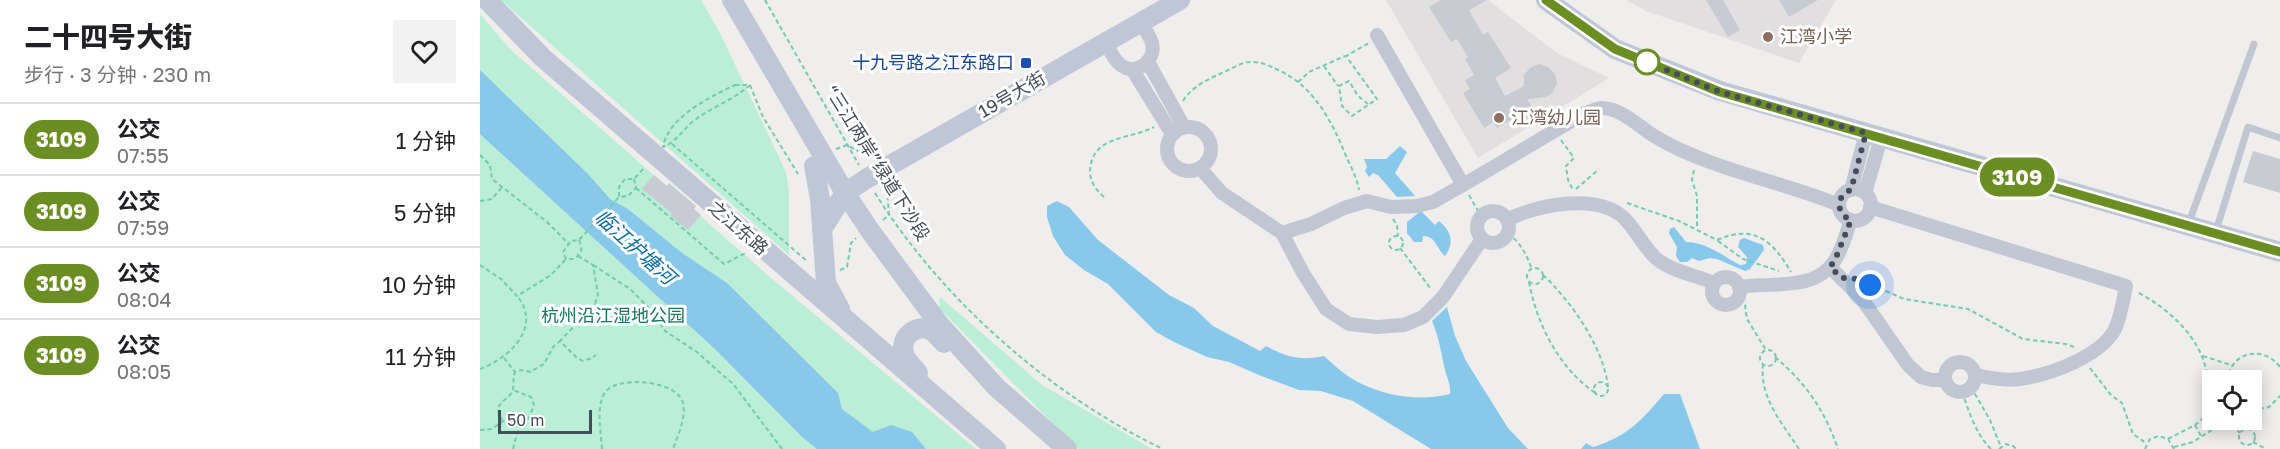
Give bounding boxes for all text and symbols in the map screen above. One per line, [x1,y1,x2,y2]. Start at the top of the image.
text: 二十四号大街 [24,20,192,53]
button: heart [393,20,456,83]
place label: 江湾小学 [1780,25,1852,47]
marker: 江湾小学 [1761,30,1775,44]
unlabelled marker [1634,49,1660,75]
place label: 十九号路之江东路口 [852,51,1014,73]
marker: 十九号路之江东路口 [1019,56,1033,70]
text: 步行 · 3 分钟 · 230 m [24,62,211,86]
street label: 19号大街 [974,66,1049,122]
street label: “三江两岸”绿道下沙段 [821,80,935,244]
place label: 江湾幼儿园 [1511,106,1601,128]
marker: 江湾幼儿园 [1492,111,1506,125]
text: 公交 [117,115,161,142]
text: 3109 [36,126,87,152]
text: 1 分钟 [396,127,456,154]
text: 07:55 [117,143,169,167]
line badge: 3109 [1975,158,2059,196]
text: 3109 [1992,164,2042,190]
text: 公交 [117,187,161,214]
street label: 之江东路 [704,195,773,259]
text: 3109 [36,198,87,224]
text: 5 分钟 [394,199,456,226]
water label: 临江护塘河 [590,204,684,291]
text: 07:59 [117,215,169,239]
text: 公交 [117,259,161,286]
text: 3109 [36,270,87,296]
your location [1855,270,1885,300]
text: 10 分钟 [382,271,456,298]
text: 08:04 [117,287,172,311]
park label: 杭州沿江湿地公园 [541,304,685,326]
text: 公交 [117,331,161,358]
text: 3109 [36,342,87,368]
text: 11 分钟 [385,343,456,370]
text: 08:05 [117,359,171,383]
map controls [2202,370,2262,430]
button: locate [2202,370,2262,430]
scale bar [498,407,592,434]
text: 50 m [507,410,544,430]

